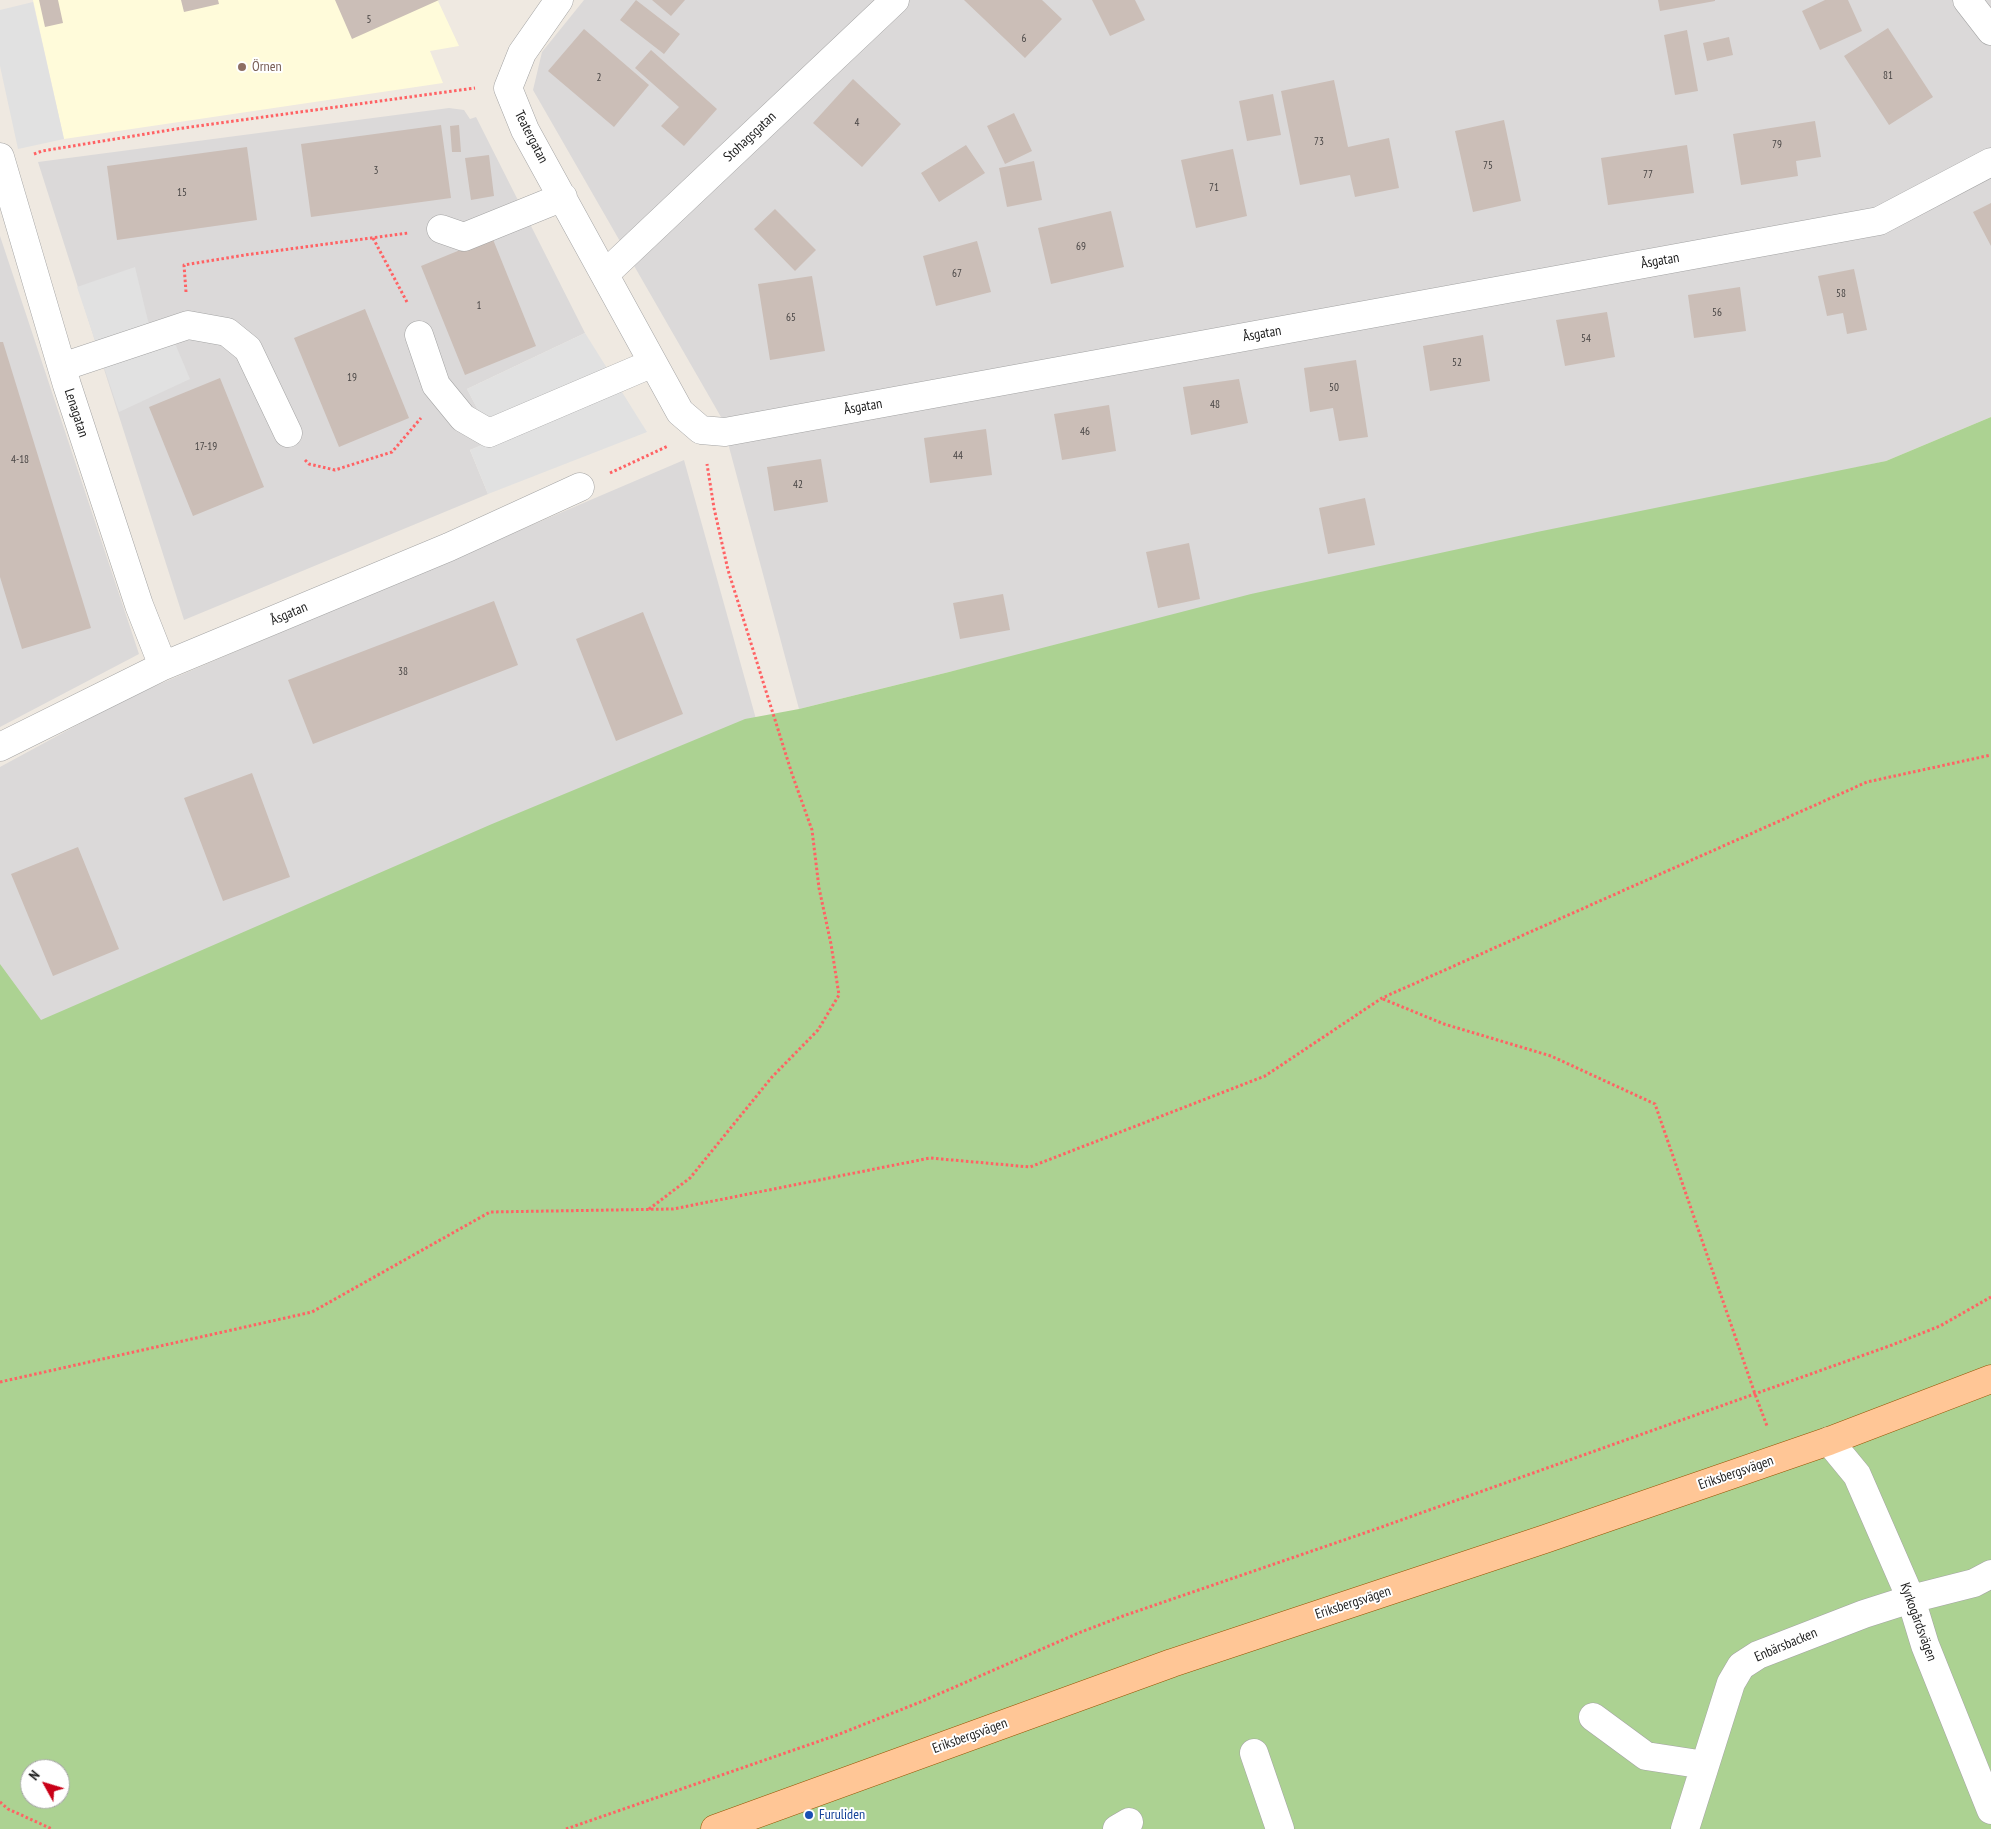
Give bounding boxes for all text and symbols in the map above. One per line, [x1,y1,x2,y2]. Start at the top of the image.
house number: 5 [367,13,371,27]
house number: 6 [1022,32,1026,46]
place label: Örnen [252,59,282,75]
marker: Örnen [236,61,248,73]
house number: 81 [1883,69,1893,83]
house number: 2 [597,71,601,85]
street label: Teatergatan [511,108,551,166]
street label: Stohagsgatan [720,109,780,165]
house number: 4 [855,116,859,130]
house number: 73 [1314,135,1324,149]
house number: 79 [1772,138,1782,152]
house number: 75 [1483,159,1493,173]
house number: 3 [374,164,378,178]
house number: 77 [1643,168,1653,182]
house number: 71 [1209,181,1219,195]
house number: 15 [177,186,187,200]
house number: 69 [1076,240,1086,254]
street label: Åsgatan [1640,249,1680,273]
house number: 67 [952,267,962,281]
house number: 58 [1836,287,1846,301]
house number: 1 [477,299,481,313]
house number: 56 [1712,306,1722,320]
house number: 65 [786,311,796,325]
street label: Åsgatan [1242,322,1282,346]
house number: 54 [1581,332,1591,346]
house number: 52 [1452,356,1462,370]
house number: 19 [347,371,357,385]
house number: 50 [1329,381,1339,395]
street label: Lenagatan [60,387,92,439]
street label: Åsgatan [843,395,883,419]
house number: 48 [1210,398,1220,412]
house number: 46 [1080,425,1090,439]
house number: 17-19 [195,440,217,454]
house number: 44 [953,449,963,463]
house number: 4-18 [11,453,29,467]
house number: 42 [793,478,803,492]
street label: Åsgatan [268,599,310,629]
house number: 38 [398,665,408,679]
street label: Eriksbergsvägen [1696,1452,1776,1494]
street label: Kyrkogårdsvägen [1896,1581,1940,1663]
street label: Eriksbergsvägen [1313,1583,1393,1623]
street label: Enbärsbacken [1752,1624,1820,1666]
street label: Eriksbergsvägen [930,1715,1010,1757]
north arrow [20,1759,70,1809]
text: N [25,1767,43,1784]
place label: Furuliden [819,1807,865,1823]
marker: Furuliden [803,1809,815,1821]

